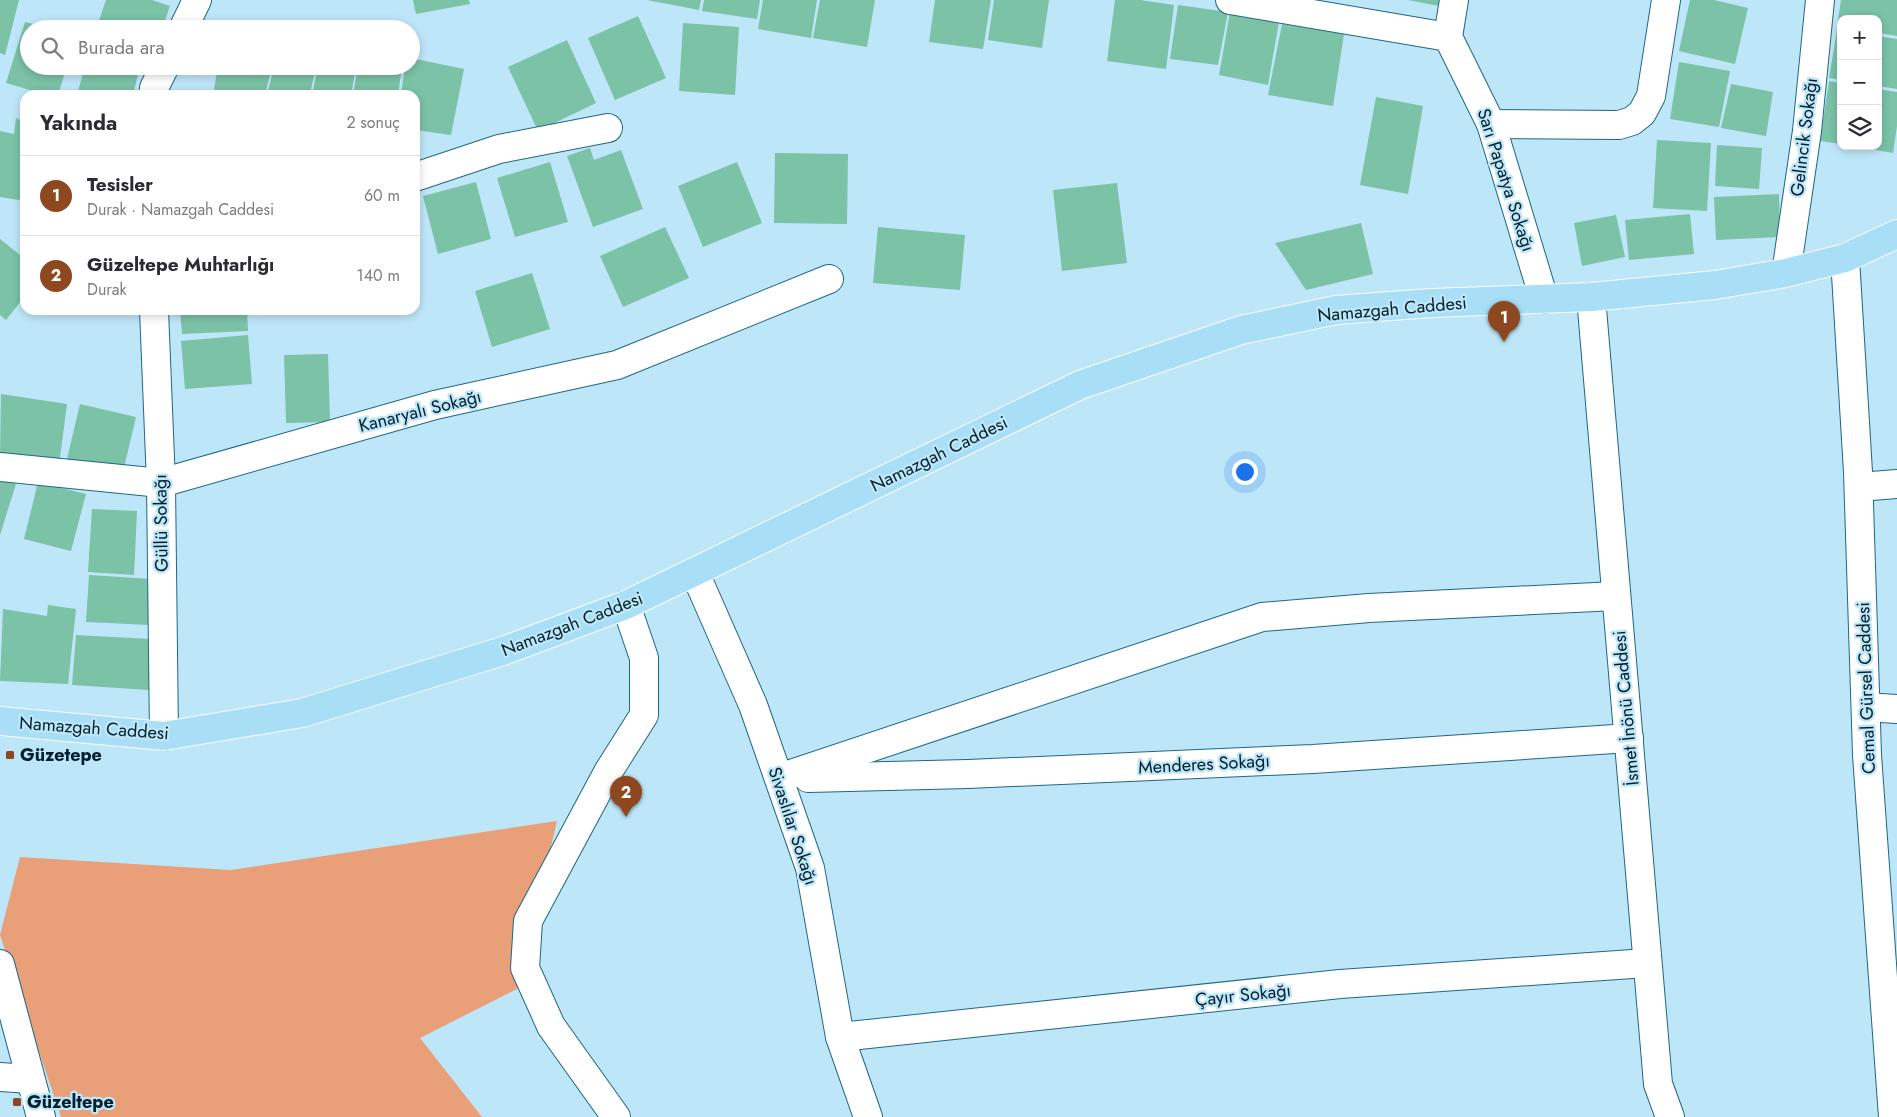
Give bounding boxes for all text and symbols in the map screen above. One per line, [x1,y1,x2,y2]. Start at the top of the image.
map controls [1837,15,1882,150]
button: + [1837,15,1882,60]
search box [20,20,420,75]
icon: search [38,34,66,62]
text: Burada ara [78,34,165,61]
button: − [1837,60,1882,105]
street label: Gelincik Sokağı [1784,76,1824,198]
street label: Sarı Papatya Sokağı [1471,105,1541,255]
button: layers [1837,105,1882,150]
text: Yakında [40,108,117,138]
text: 2 sonuç [346,111,400,134]
text: Tesisler [87,171,153,198]
text: 1 [52,184,60,207]
text: 60 m [364,184,400,207]
text: Durak · Namazgah Caddesi [87,198,274,221]
text: Güzeltepe Muhtarlığı [87,251,274,278]
text: 2 [51,264,61,287]
text: 140 m [357,264,400,287]
text: Durak [87,278,127,301]
street label: Namazgah Caddesi [1316,290,1468,328]
pin: 1 [1488,301,1520,342]
street label: Kanaryalı Sokağı [356,383,484,439]
street label: Namazgah Caddesi [866,409,1012,499]
your location [1232,459,1258,485]
street label: Güllü Sokağı [147,474,175,572]
street label: Namazgah Caddesi [497,585,647,663]
street label: Cemal Gürsel Caddesi [1850,602,1882,774]
street label: İsmet İnönü Caddesi [1606,629,1646,787]
street label: Namazgah Caddesi [18,710,170,746]
place label: Güzetepe [20,742,102,768]
street label: Menderes Sokağı [1137,748,1271,780]
marker: Güzetepe [4,749,16,761]
street label: Sivaslılar Sokağı [762,764,824,888]
pin: 2 [610,776,642,817]
street label: Çayır Sokağı [1194,977,1292,1013]
place label: Güzeltepe [27,1089,114,1115]
marker: Güzeltepe [11,1096,23,1108]

